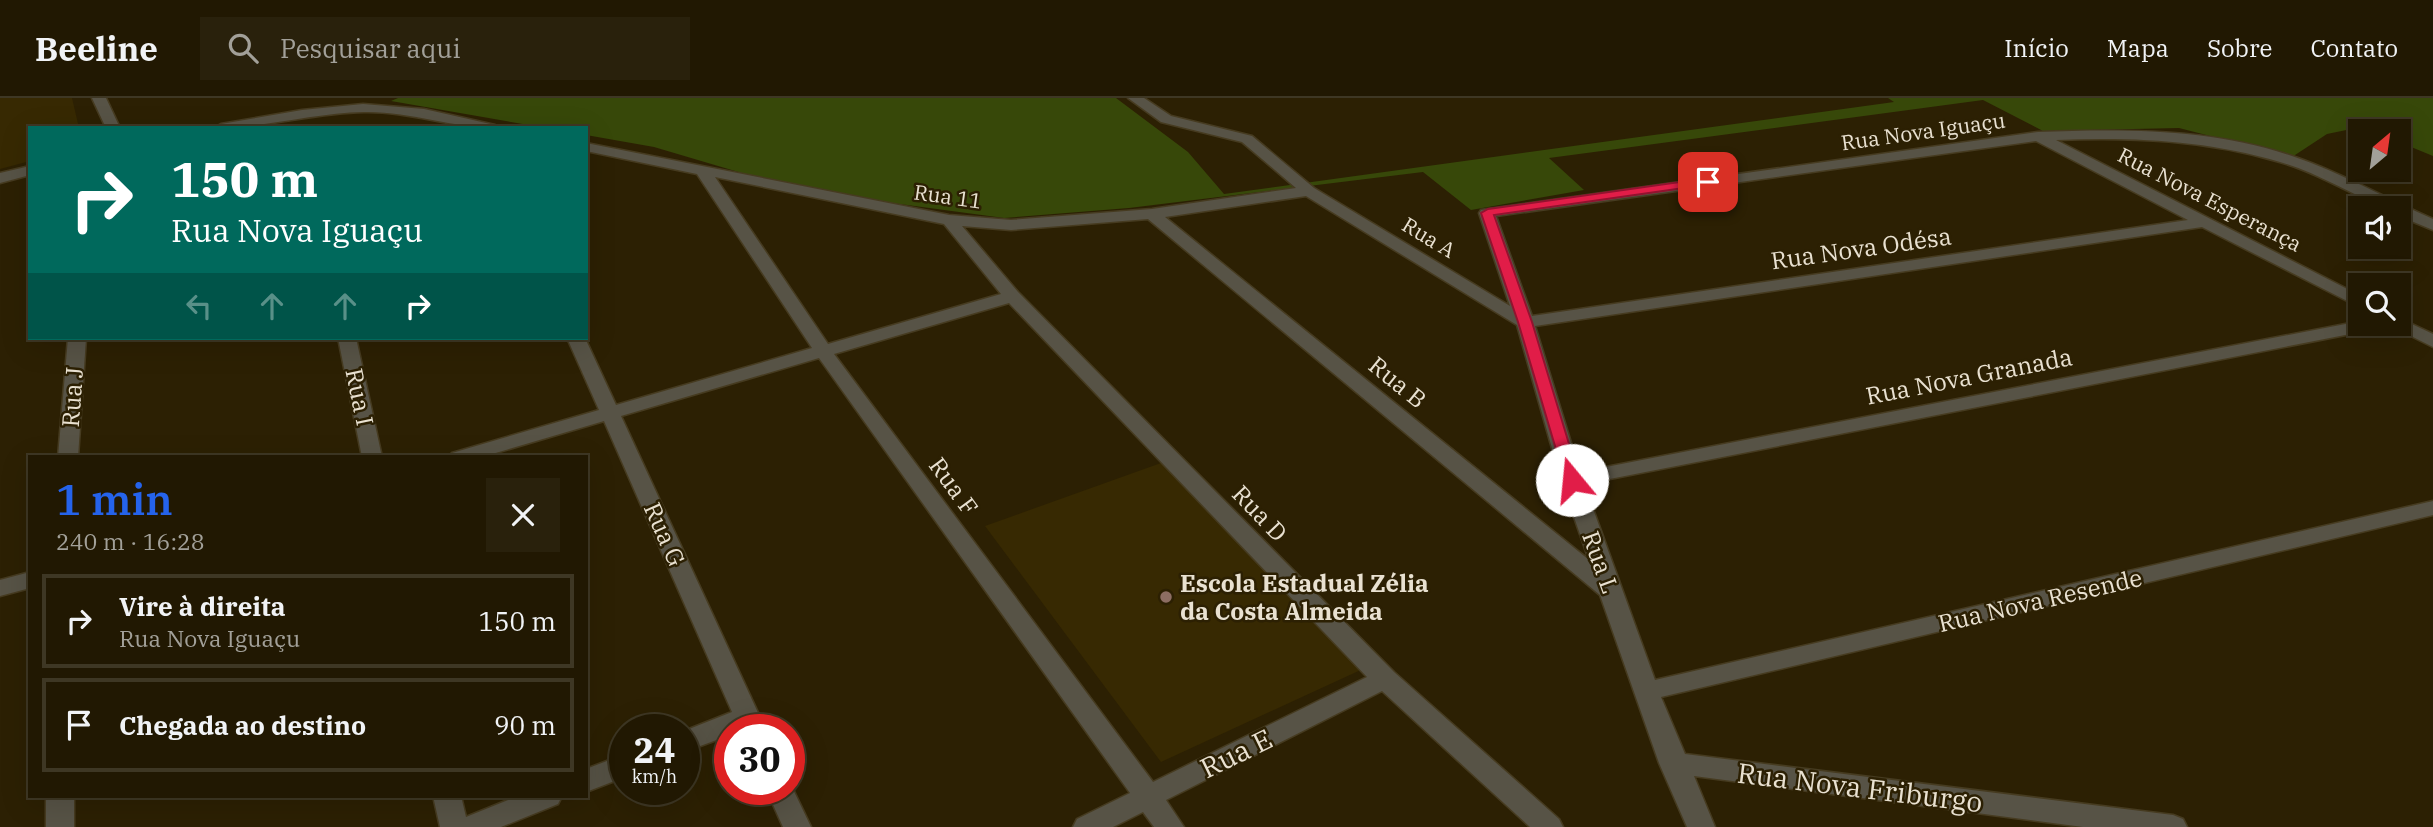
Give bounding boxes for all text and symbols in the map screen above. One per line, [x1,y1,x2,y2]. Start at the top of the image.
search box [200,17,690,80]
text: Beeline [35,27,158,70]
icon: search [224,29,262,67]
text: Pesquisar aqui [280,31,461,65]
text: Início [2004,32,2069,64]
text: Mapa [2107,32,2169,64]
text: Sobre [2207,32,2272,64]
text: Contato [2310,32,2398,64]
street label: Rua Nova Iguaçu [1839,106,2007,156]
north arrow [2348,119,2412,182]
map controls [2348,119,2411,336]
street label: Rua Nova Esperança [2113,140,2307,258]
text: 150 m [171,147,318,210]
pin [1678,152,1738,212]
icon: right [56,154,147,245]
icon: arrive [1689,163,1727,201]
street label: Rua 11 [912,177,984,215]
button: sound [2348,196,2411,259]
text: Rua Nova Iguaçu [171,209,423,251]
street label: Rua A [1397,210,1461,264]
street label: Rua Nova Odésa [1769,219,1953,277]
button: search [2348,273,2411,336]
icon: left [180,287,218,325]
icon: ahead [253,287,291,325]
icon: ahead [326,287,364,325]
icon: right [399,287,437,325]
street label: Rua Nova Granada [1863,340,2075,412]
street label: Rua B [1362,349,1434,415]
street label: Rua I [338,365,382,429]
street label: Rua J [54,366,90,428]
position arrow [1535,443,1609,517]
street label: Rua F [922,450,986,522]
text: 1 min [56,472,173,527]
button: close [486,478,560,552]
street label: Rua D [1225,478,1295,548]
street label: Rua G [637,497,693,571]
text: 240 m · 16:28 [56,526,205,556]
street label: Rua L [1575,527,1627,597]
street label: Rua Nova Resende [1935,561,2145,639]
place label: Escola Estadual Zélia da Costa Almeida [1180,567,1429,627]
text: Vire à direita [119,589,286,623]
marker: Escola Estadual Zélia da Costa Almeida [1158,589,1174,605]
icon: right [60,602,98,640]
text: 150 m [478,604,556,638]
text: Rua Nova Iguaçu [119,623,300,653]
icon: arrive [60,706,98,744]
text: Chegada ao destino [119,708,366,742]
text: 90 m [494,708,556,742]
speed limit sign: 30 [714,714,805,805]
street label: Rua E [1194,720,1278,786]
text: 24 [633,727,676,773]
street label: Rua Nova Friburgo [1735,754,1985,820]
text: km/h [632,765,677,788]

